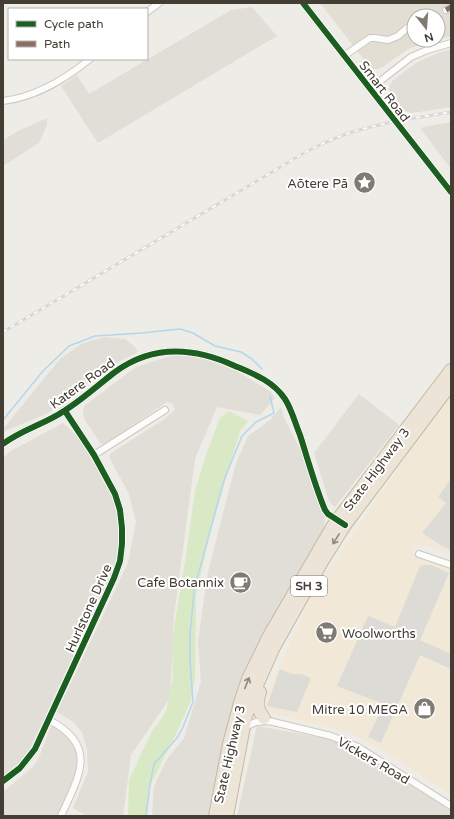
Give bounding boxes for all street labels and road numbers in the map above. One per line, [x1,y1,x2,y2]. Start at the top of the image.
street label: Smart Road [355,58,413,125]
street label: Katere Road [47,355,118,413]
street label: State Highway 3 [340,425,413,514]
street label: Hurlstone Drive [62,562,116,655]
road number: SH 3 [291,576,327,596]
street label: State Highway 3 [211,704,249,805]
street label: Vickers Road [335,734,412,788]

